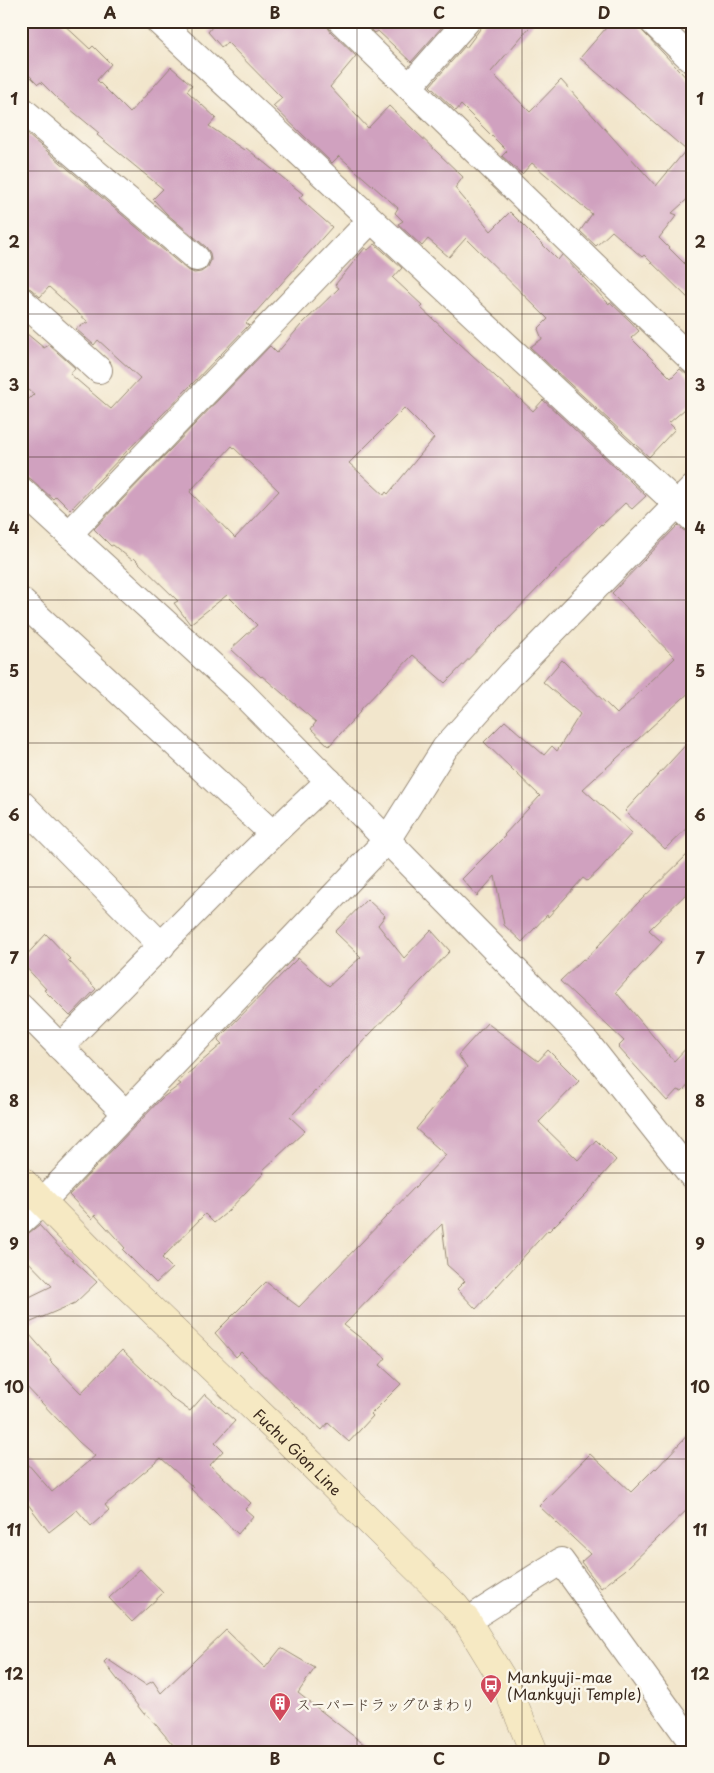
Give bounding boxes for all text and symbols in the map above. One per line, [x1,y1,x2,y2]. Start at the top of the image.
text: A [104,0,117,24]
text: B [270,0,281,24]
text: C [433,0,445,24]
text: D [598,0,610,24]
text: 1 [10,86,18,110]
text: 1 [696,86,704,110]
text: 2 [8,229,20,253]
text: 2 [694,229,706,253]
text: 3 [9,372,19,396]
text: 3 [695,372,705,396]
text: 4 [9,515,20,539]
text: 4 [695,515,706,539]
text: 5 [9,658,19,682]
text: 5 [695,658,705,682]
text: 6 [8,802,20,826]
text: 6 [694,802,706,826]
text: 7 [9,945,19,969]
text: 7 [695,945,705,969]
text: 8 [9,1088,19,1112]
text: 8 [695,1088,705,1112]
text: 9 [9,1231,19,1255]
text: 9 [695,1231,705,1255]
text: 10 [4,1374,24,1398]
text: 10 [690,1374,710,1398]
street label: Fuchu Gion Line [249,1403,348,1500]
text: 11 [7,1517,21,1541]
text: 11 [693,1517,707,1541]
text: 12 [5,1661,23,1685]
text: 12 [691,1661,709,1685]
place label: Mankyuji-mae (Mankyuji Temple) [507,1665,642,1705]
bus stop icon: Mankyuji-mae (Mankyuji Temple) [479,1673,503,1704]
building icon: スーパードラッグひまわり [268,1691,292,1722]
place label: スーパードラッグひまわり [296,1692,475,1715]
text: A [104,1746,117,1770]
text: B [270,1746,281,1770]
text: C [433,1746,445,1770]
text: D [598,1746,610,1770]

